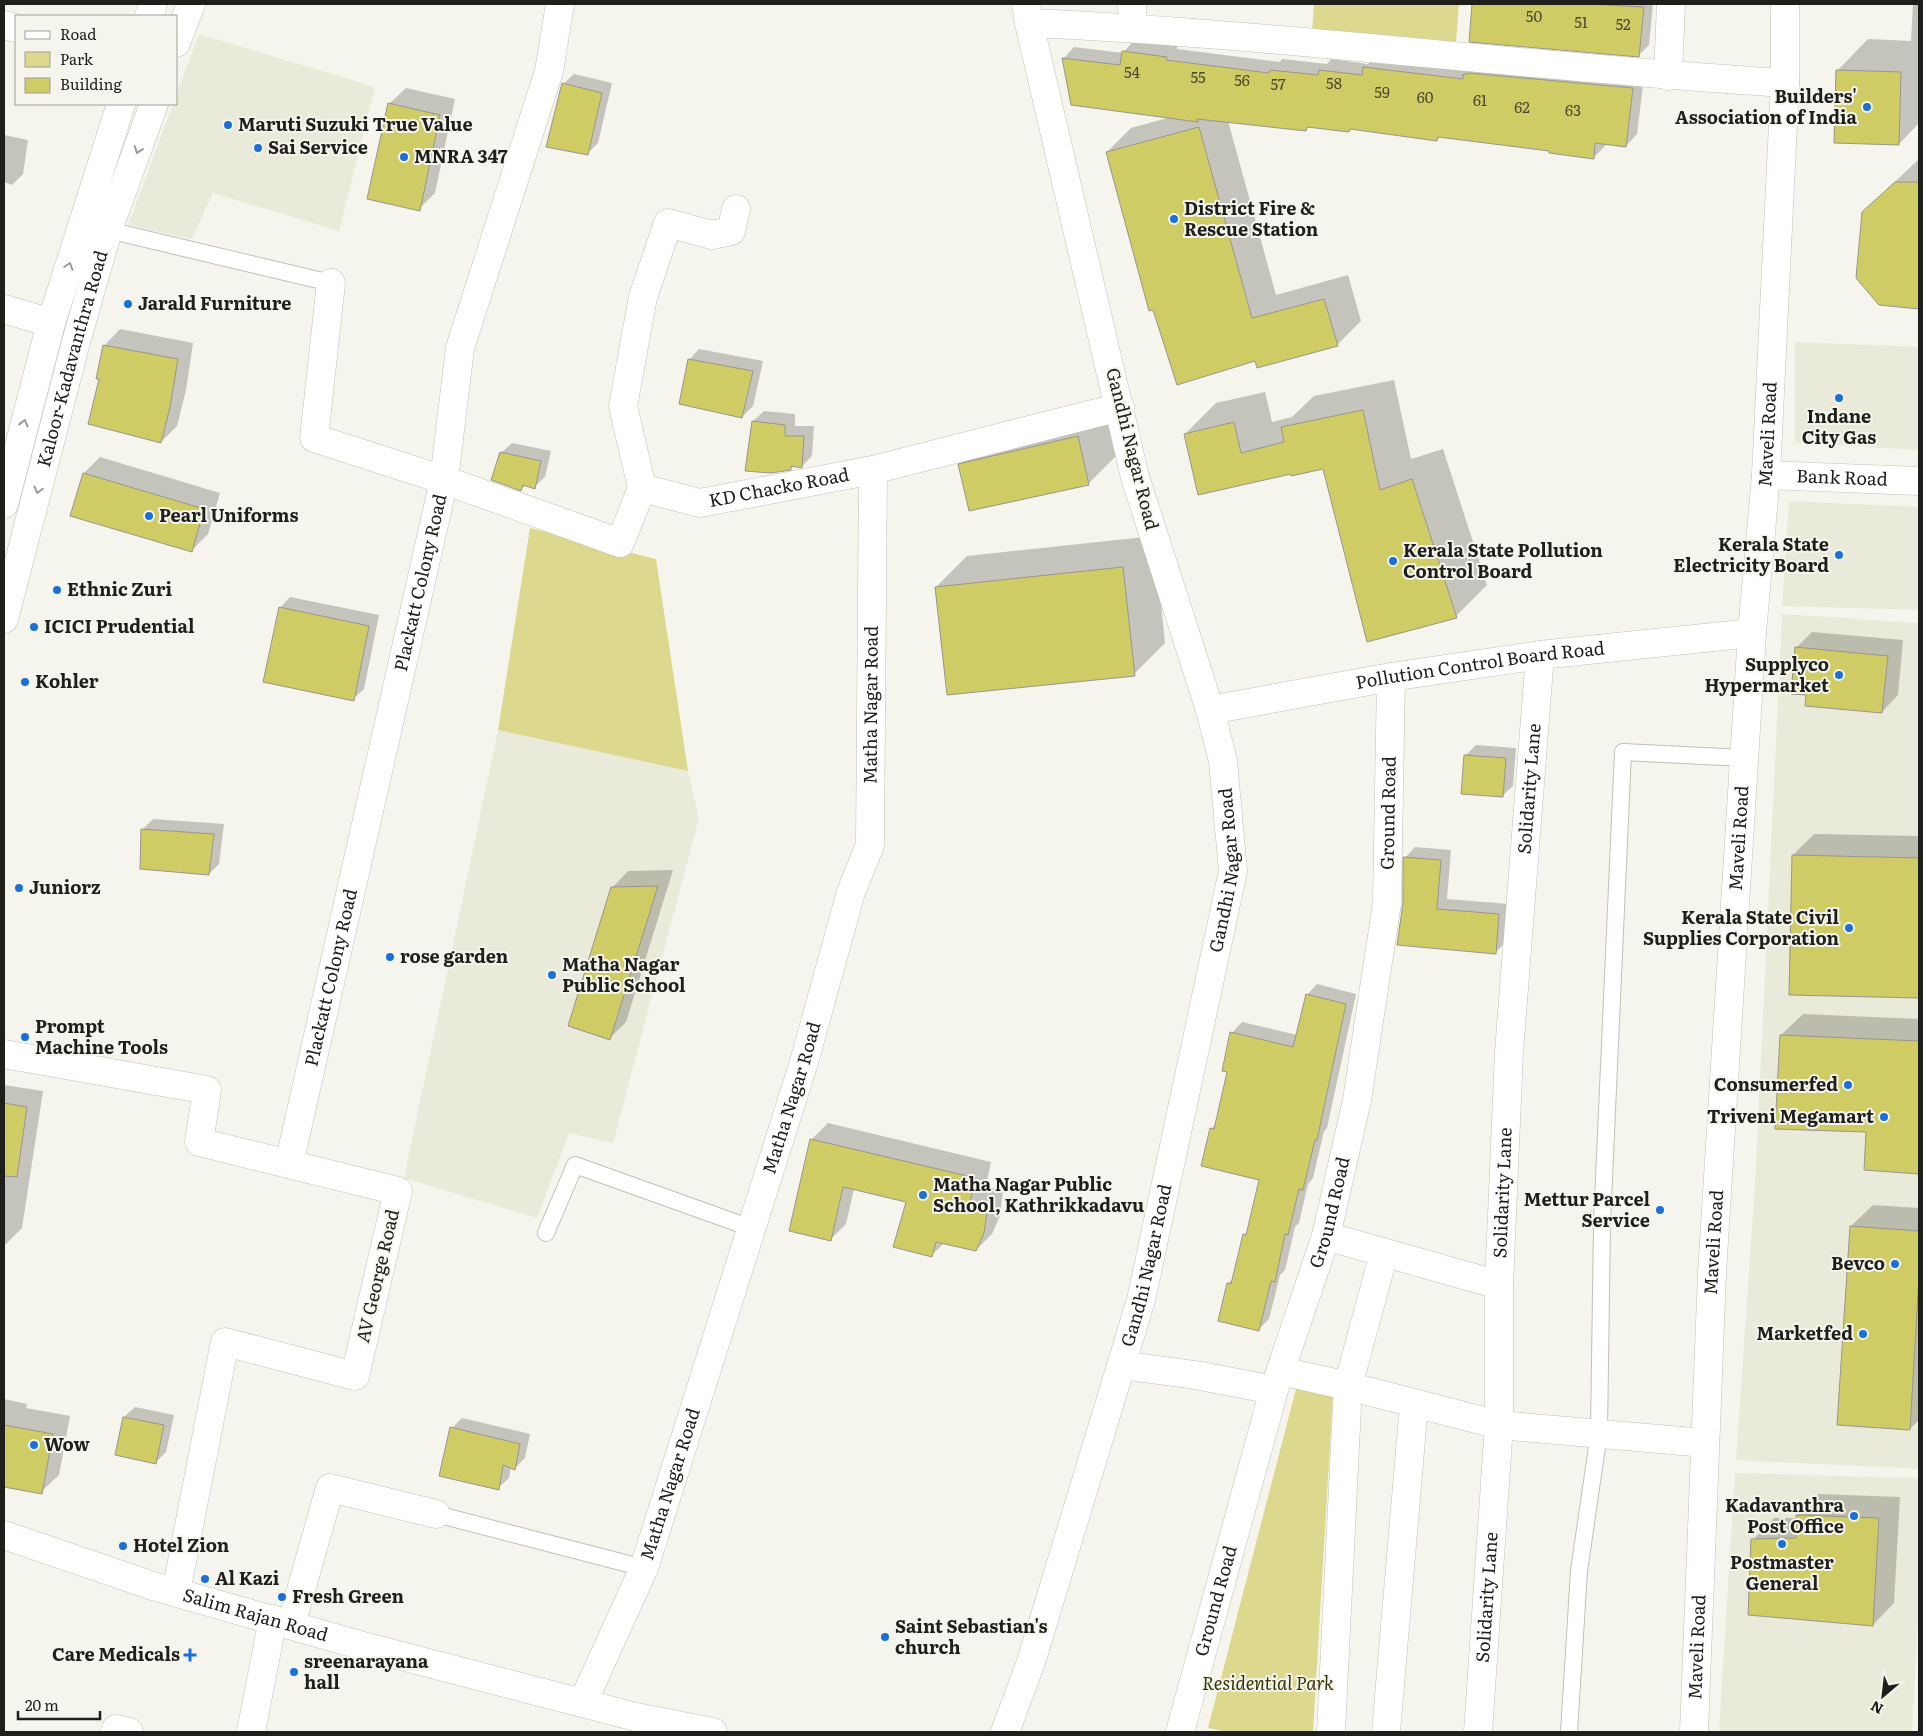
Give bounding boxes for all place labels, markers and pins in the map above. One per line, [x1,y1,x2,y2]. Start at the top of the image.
place label: Builders' Association of India [1675,82,1858,130]
marker: Builders' Association of India [1861,101,1873,113]
place label: Maruti Suzuki True Value [238,110,473,137]
marker: Maruti Suzuki True Value [222,119,234,131]
place label: Sai Service [268,133,368,160]
marker: Sai Service [252,142,264,154]
place label: MNRA 347 [414,142,508,169]
marker: MNRA 347 [398,151,410,163]
place label: District Fire & Rescue Station [1184,194,1319,242]
marker: District Fire & Rescue Station [1168,213,1180,225]
place label: Jarald Furniture [138,289,291,316]
marker: Jarald Furniture [122,298,134,310]
marker: Indane City Gas [1833,392,1845,404]
place label: Indane City Gas [1802,402,1876,450]
place label: Pearl Uniforms [159,501,298,528]
marker: Pearl Uniforms [143,510,155,522]
place label: Kerala State Electricity Board [1673,530,1829,578]
place label: Kerala State Pollution Control Board [1403,536,1603,584]
marker: Kerala State Electricity Board [1833,549,1845,561]
marker: Kerala State Pollution Control Board [1387,555,1399,567]
place label: Ethnic Zuri [67,575,172,602]
marker: Ethnic Zuri [51,584,63,596]
place label: ICICI Prudential [44,612,195,639]
marker: ICICI Prudential [28,621,40,633]
place label: Supplyco Hypermarket [1705,650,1829,698]
place label: Kohler [35,667,99,694]
marker: Supplyco Hypermarket [1833,669,1845,681]
marker: Kohler [19,676,31,688]
place label: Juniorz [29,873,101,900]
marker: Juniorz [13,882,25,894]
place label: Kerala State Civil Supplies Corporation [1643,903,1839,951]
marker: Kerala State Civil Supplies Corporation [1843,922,1855,934]
place label: rose garden [400,942,509,969]
place label: Matha Nagar Public School [562,950,686,998]
marker: rose garden [384,951,396,963]
marker: Matha Nagar Public School [546,969,558,981]
place label: Prompt Machine Tools [35,1012,168,1060]
marker: Prompt Machine Tools [19,1031,31,1043]
place label: Consumerfed [1714,1070,1838,1097]
marker: Consumerfed [1842,1079,1854,1091]
place label: Triveni Megamart [1707,1102,1874,1129]
marker: Triveni Megamart [1878,1111,1890,1123]
place label: Matha Nagar Public School, Kathrikkadavu [933,1170,1144,1218]
place label: Mettur Parcel Service [1524,1185,1650,1233]
marker: Matha Nagar Public School, Kathrikkadavu [917,1189,929,1201]
marker: Mettur Parcel Service [1654,1204,1666,1216]
place label: Bevco [1831,1249,1885,1276]
marker: Bevco [1889,1258,1901,1270]
place label: Marketfed [1757,1319,1853,1346]
marker: Marketfed [1857,1328,1869,1340]
place label: Wow [44,1430,90,1457]
marker: Wow [28,1439,40,1451]
place label: Kadavanthra Post Office [1725,1491,1845,1539]
marker: Kadavanthra Post Office [1848,1510,1860,1522]
place label: Hotel Zion [133,1531,230,1558]
marker: Postmaster General [1776,1538,1788,1550]
marker: Hotel Zion [117,1540,129,1552]
place label: Postmaster General [1730,1548,1834,1596]
place label: Al Kazi [215,1564,280,1591]
marker: Al Kazi [199,1573,211,1585]
place label: Fresh Green [292,1582,404,1609]
marker: Fresh Green [276,1591,288,1603]
place label: Saint Sebastian's church [895,1612,1048,1660]
marker: Saint Sebastian's church [879,1631,891,1643]
place label: Care Medicals [52,1640,180,1667]
place label: sreenarayana hall [304,1647,429,1695]
marker: Care Medicals [184,1649,196,1661]
marker: sreenarayana hall [288,1666,300,1678]

